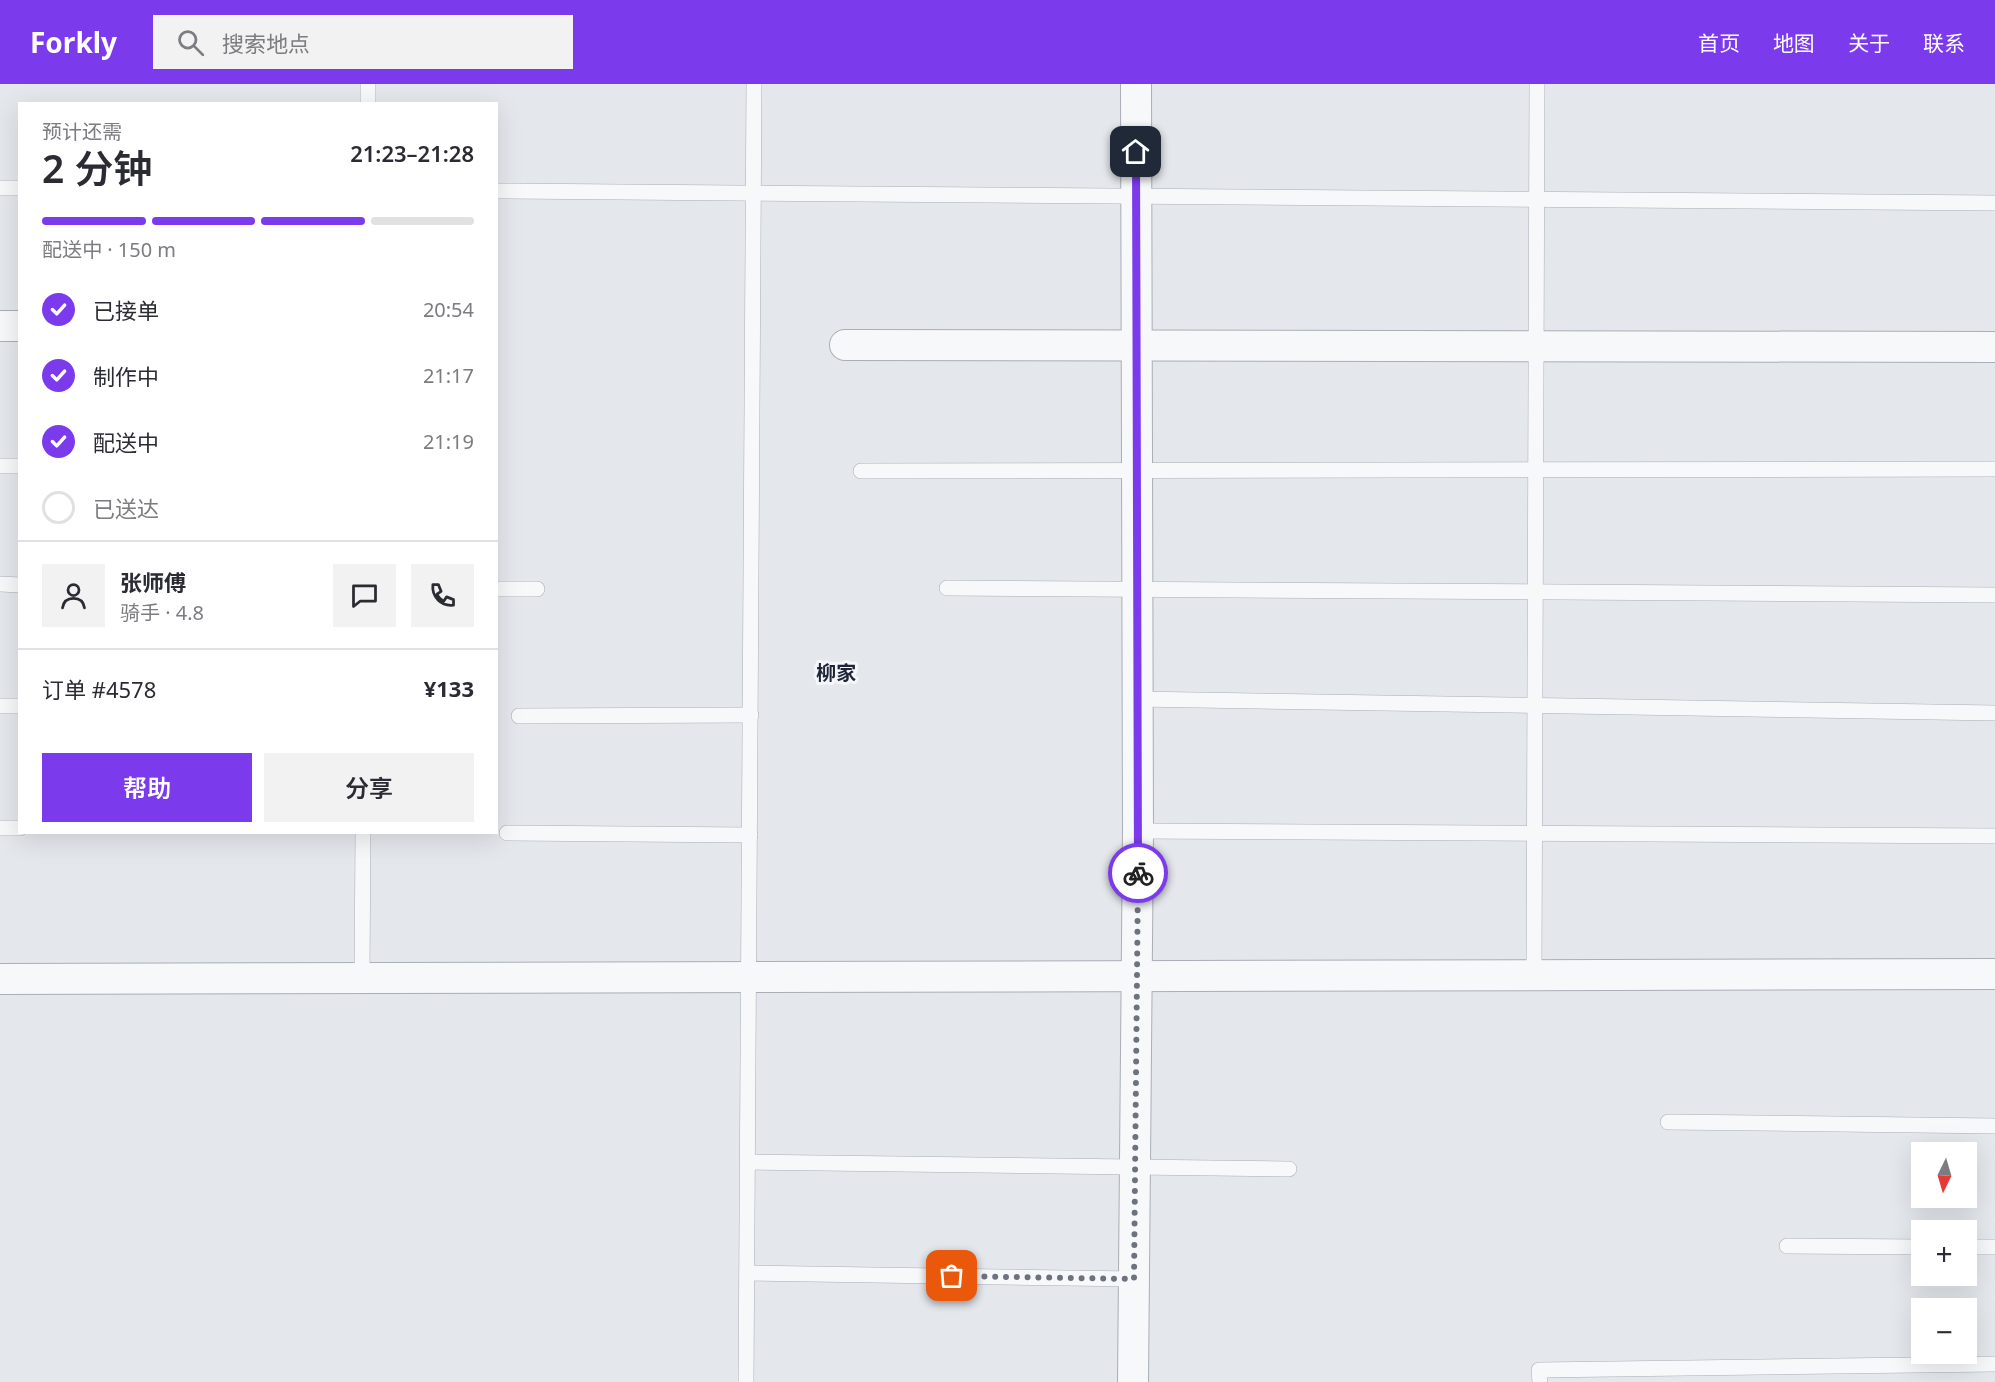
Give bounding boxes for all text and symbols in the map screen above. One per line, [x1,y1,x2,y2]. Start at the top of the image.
search box [153,15,573,69]
text: Forkly [30,23,117,61]
icon: search [174,26,207,59]
text: 搜索地点 [222,28,310,58]
text: 首页 [1698,29,1740,57]
text: 地图 [1773,29,1815,57]
text: 关于 [1848,29,1890,57]
text: 联系 [1923,29,1965,57]
text: 预计还需 [42,118,122,145]
pin [1110,126,1161,177]
icon: home [1119,135,1152,168]
text: 21:23–21:28 [350,138,474,168]
text: 2 分钟 [42,141,152,194]
text: 配送中 · 150 m [42,236,176,263]
icon: check [42,293,75,326]
text: 已接单 [93,295,159,325]
text: 20:54 [423,296,474,323]
icon: check [42,359,75,392]
text: 制作中 [93,361,159,391]
text: 21:17 [423,362,474,389]
icon: check [42,425,75,458]
text: 配送中 [93,427,159,457]
text: 21:19 [423,428,474,455]
text: 已送达 [93,493,159,523]
button: person [42,564,105,627]
button: chat [333,564,396,627]
button: phone [411,564,474,627]
text: 张师傅 [120,567,186,597]
text: 骑手 · 4.8 [120,599,204,626]
district label: 柳家 [816,659,856,686]
text: ¥133 [424,673,474,703]
text: 订单 #4578 [42,674,156,704]
button: 帮助 [42,753,252,822]
button: 分享 [264,753,474,822]
courier [1108,843,1168,903]
icon: bike [1122,857,1155,890]
north arrow [1911,1142,1977,1208]
map controls [1911,1142,1977,1364]
button: + [1911,1220,1977,1286]
pin [926,1250,977,1301]
icon: bag [935,1259,968,1292]
button: − [1911,1298,1977,1364]

